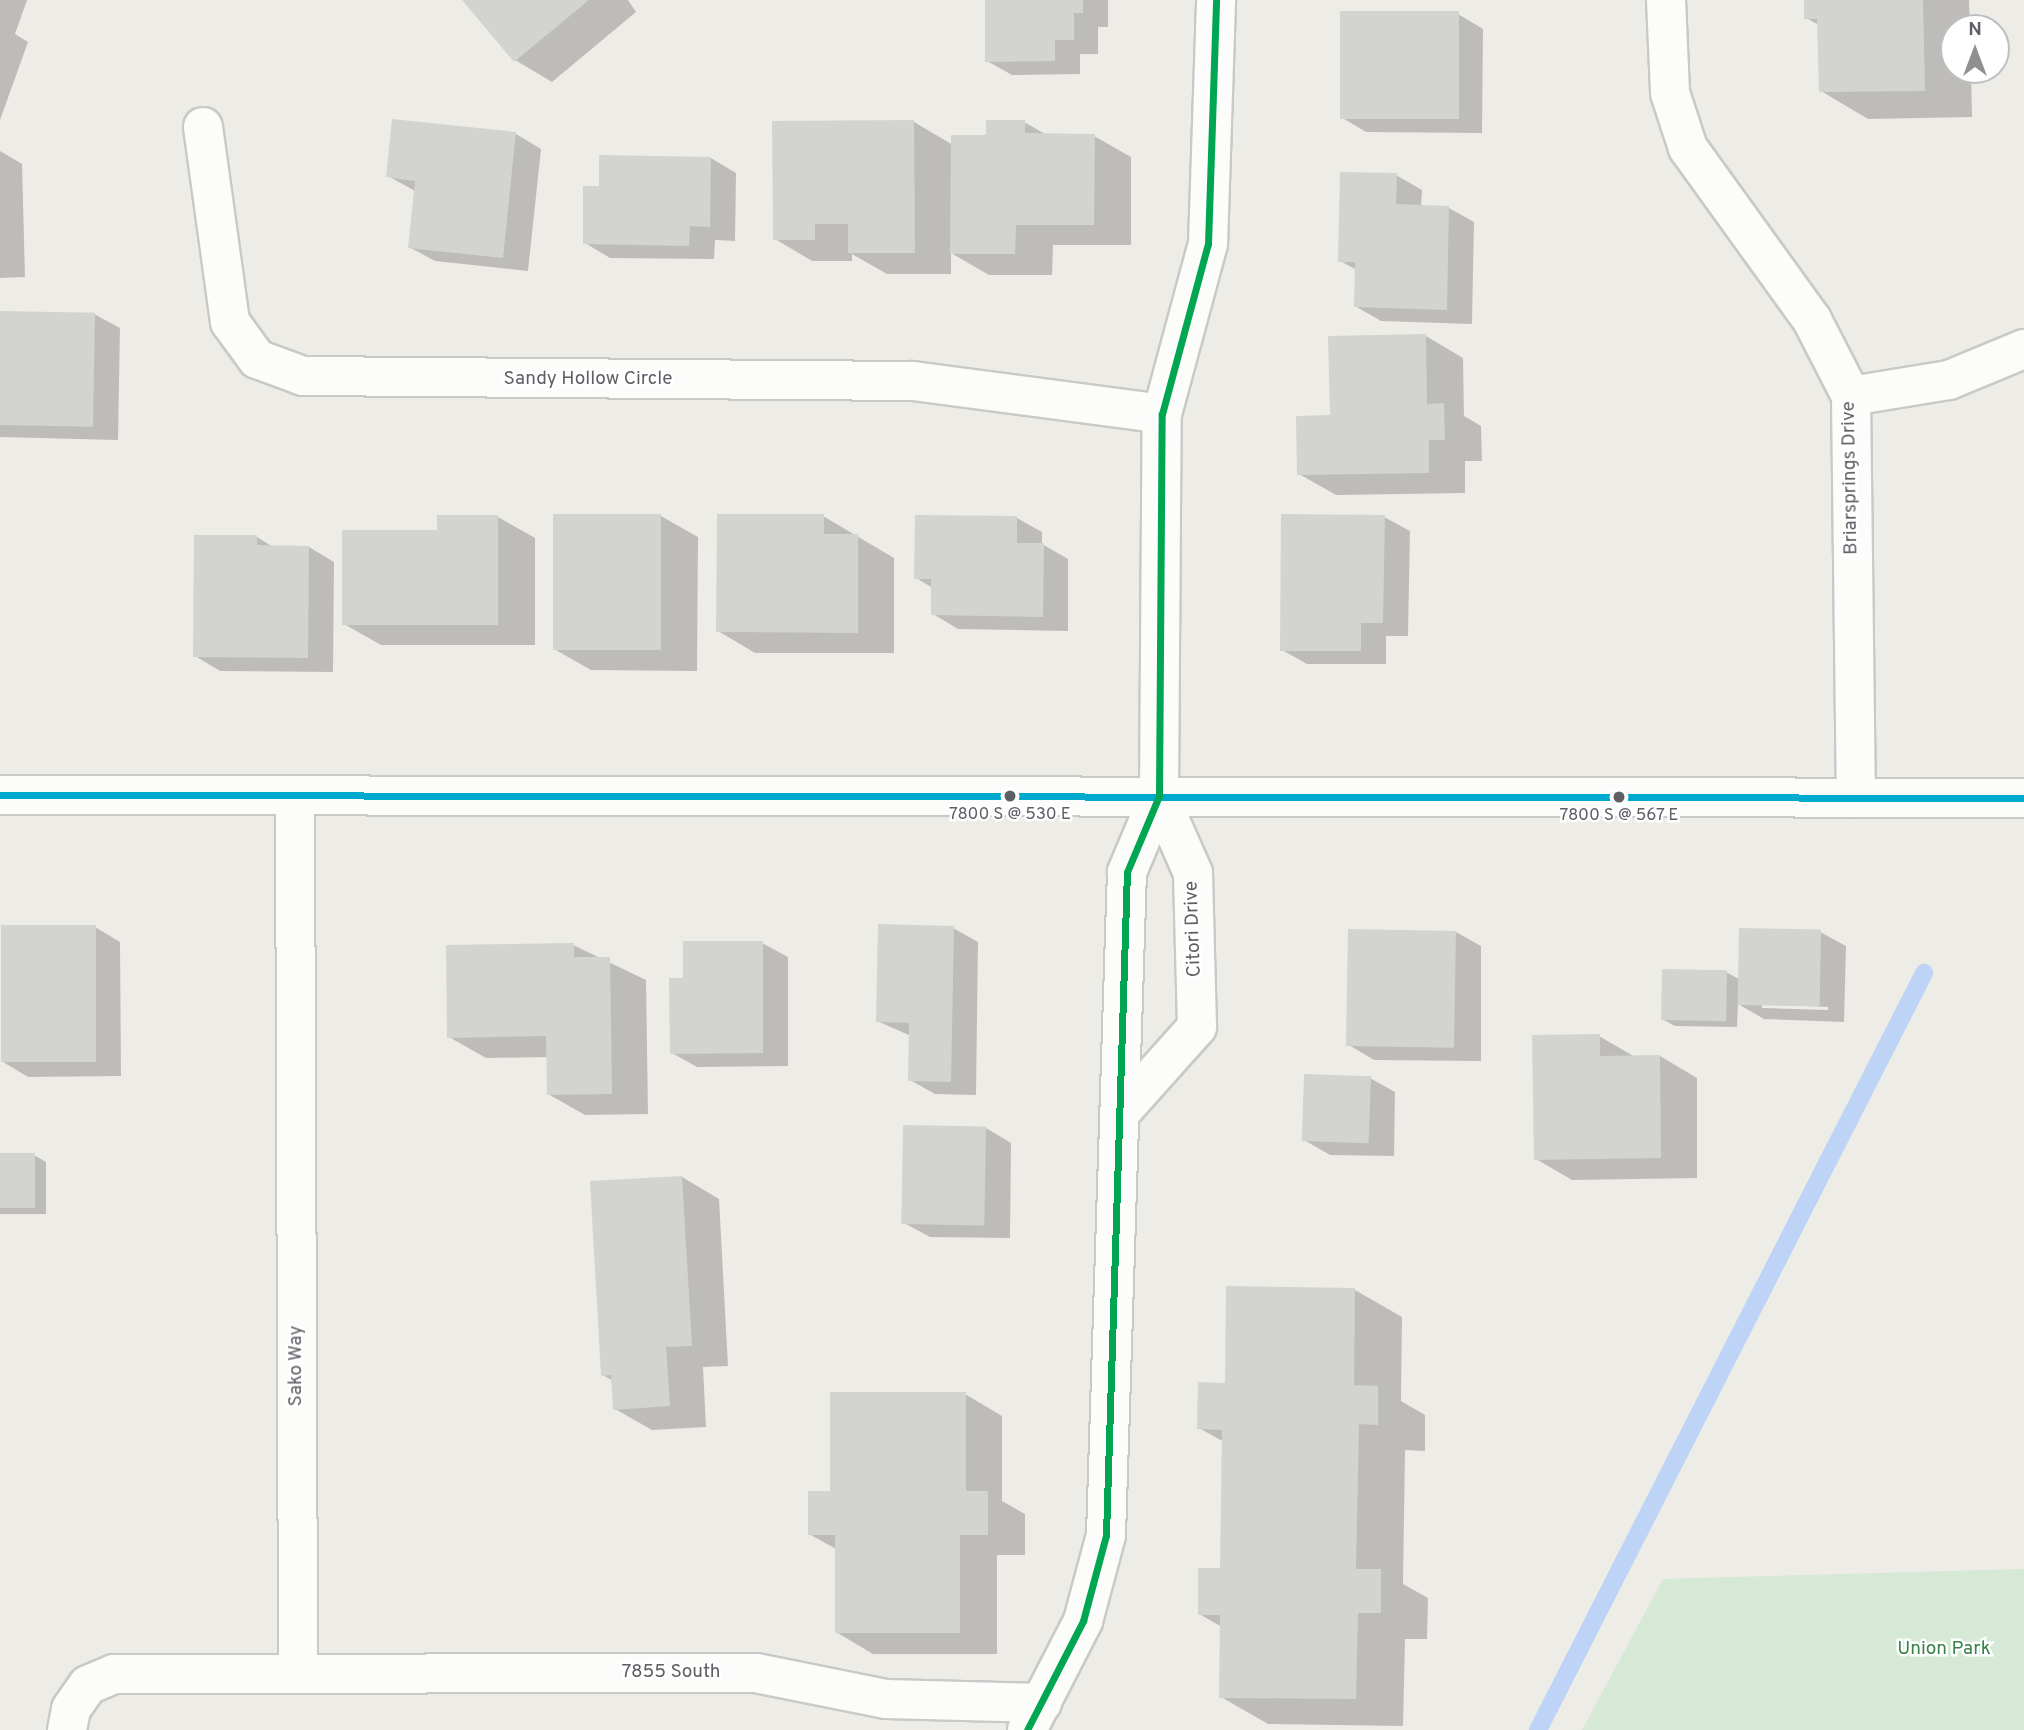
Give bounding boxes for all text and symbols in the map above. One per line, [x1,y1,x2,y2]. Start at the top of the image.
north arrow [1940,14,2010,84]
text: N [1968,18,1982,42]
street label: Sandy Hollow Circle [504,369,672,391]
street label: Briarsprings Drive [1838,401,1864,555]
marker: 7800 S @ 530 E [1003,789,1017,803]
marker: 7800 S @ 567 E [1612,790,1626,804]
place label: 7800 S @ 530 E [949,806,1071,826]
place label: 7800 S @ 567 E [1559,807,1679,827]
street label: Citori Drive [1181,881,1207,977]
street label: Sako Way [286,1325,308,1407]
park label: Union Park [1897,1639,1991,1661]
street label: 7855 South [622,1662,720,1684]

